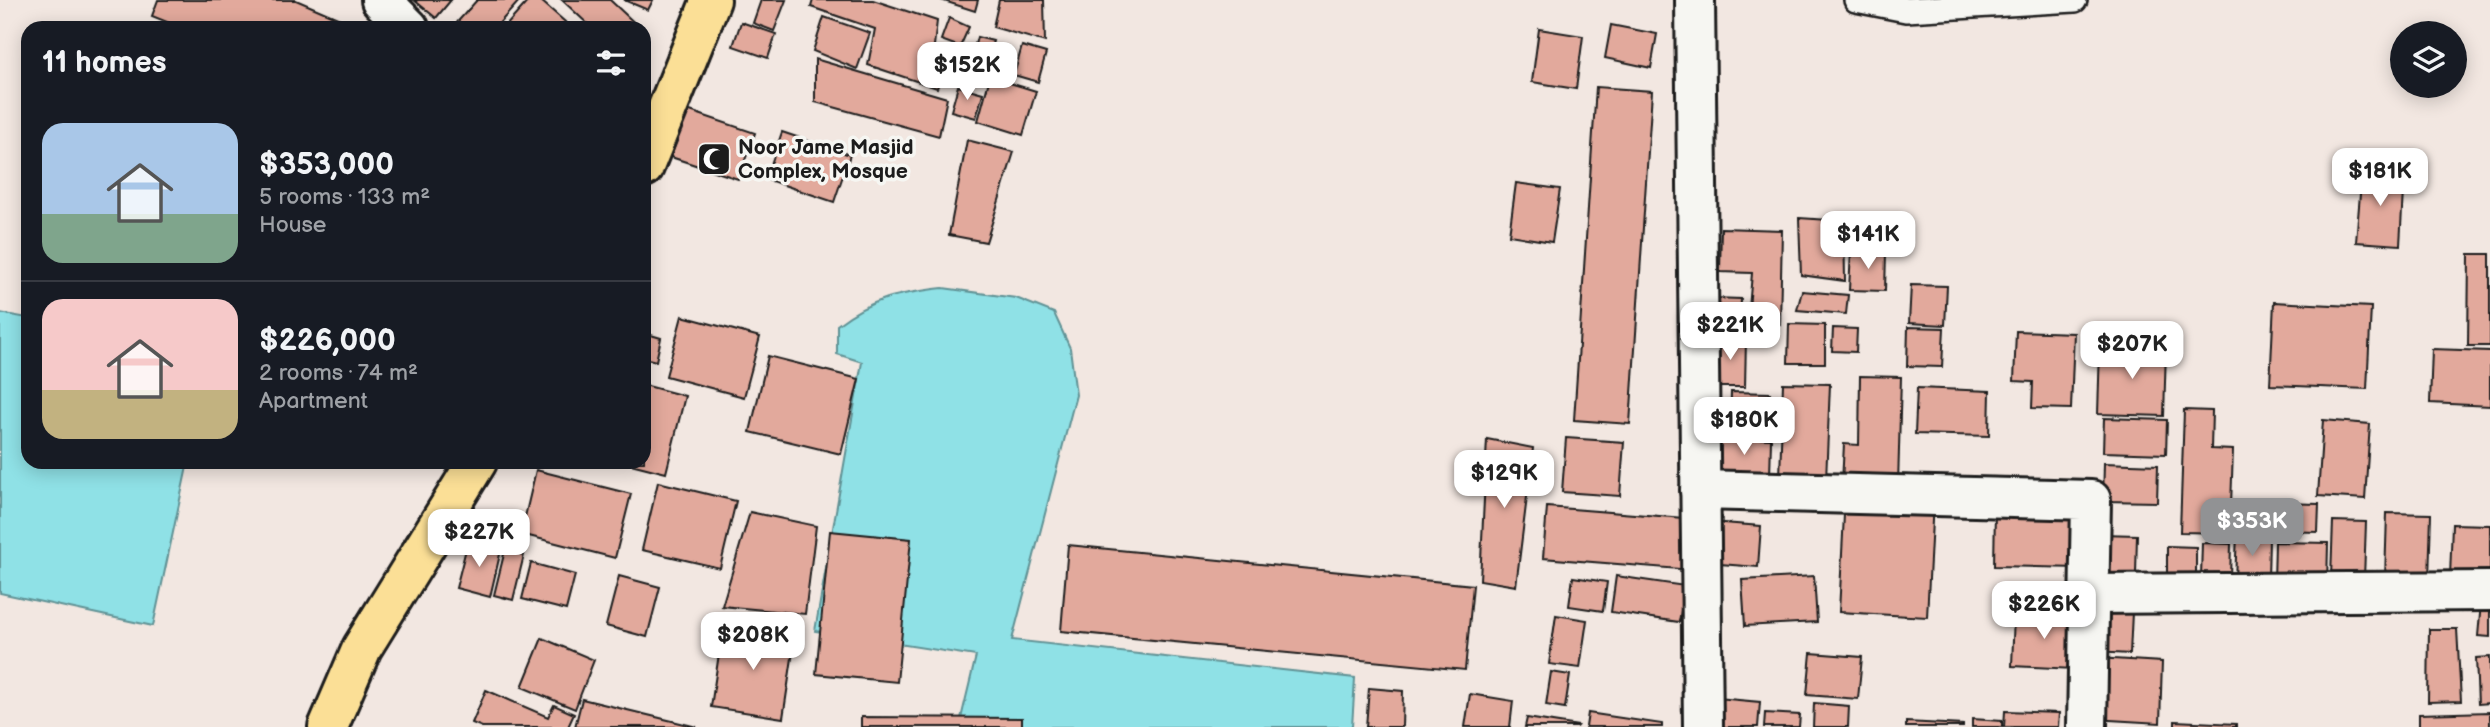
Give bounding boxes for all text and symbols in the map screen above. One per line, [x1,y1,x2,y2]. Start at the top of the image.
map controls [2390,21,2467,98]
button: layers [2390,21,2467,98]
pin: $152K [918,42,1016,102]
icon: filters [592,44,630,82]
text: 11 homes [42,45,166,81]
text: $152K [933,51,1001,79]
place label: Noor Jame Masjid Complex, Mosque [738,135,913,184]
mosque icon: Noor Jame Masjid Complex, Mosque [695,140,733,178]
text: $353,000 [259,147,394,183]
pin: $181K [2331,148,2429,208]
icon: home [98,151,182,235]
text: $181K [2348,157,2412,185]
text: 5 rooms · 133 m² [259,183,430,211]
text: House [259,211,326,239]
pin: $141K [1819,212,1917,271]
text: $141K [1836,220,1900,248]
pin: $221K [1681,302,1779,362]
text: $221K [1696,311,1764,339]
pin: $207K [2083,322,2181,381]
text: $226,000 [259,323,396,359]
icon: home [98,327,182,411]
text: $207K [2096,330,2168,358]
text: 2 rooms · 74 m² [259,359,418,387]
text: Apartment [259,387,368,415]
pin: $180K [1695,398,1793,457]
text: $180K [1710,406,1778,434]
pin: $129K [1455,450,1553,510]
text: $129K [1470,459,1538,487]
pin: $353K [2203,498,2301,558]
text: $353K [2217,507,2287,535]
pin: $227K [430,510,528,569]
text: $227K [444,518,514,546]
pin: $226K [1995,582,2093,641]
text: $226K [2008,590,2080,618]
pin: $208K [704,612,802,672]
text: $208K [717,621,789,649]

